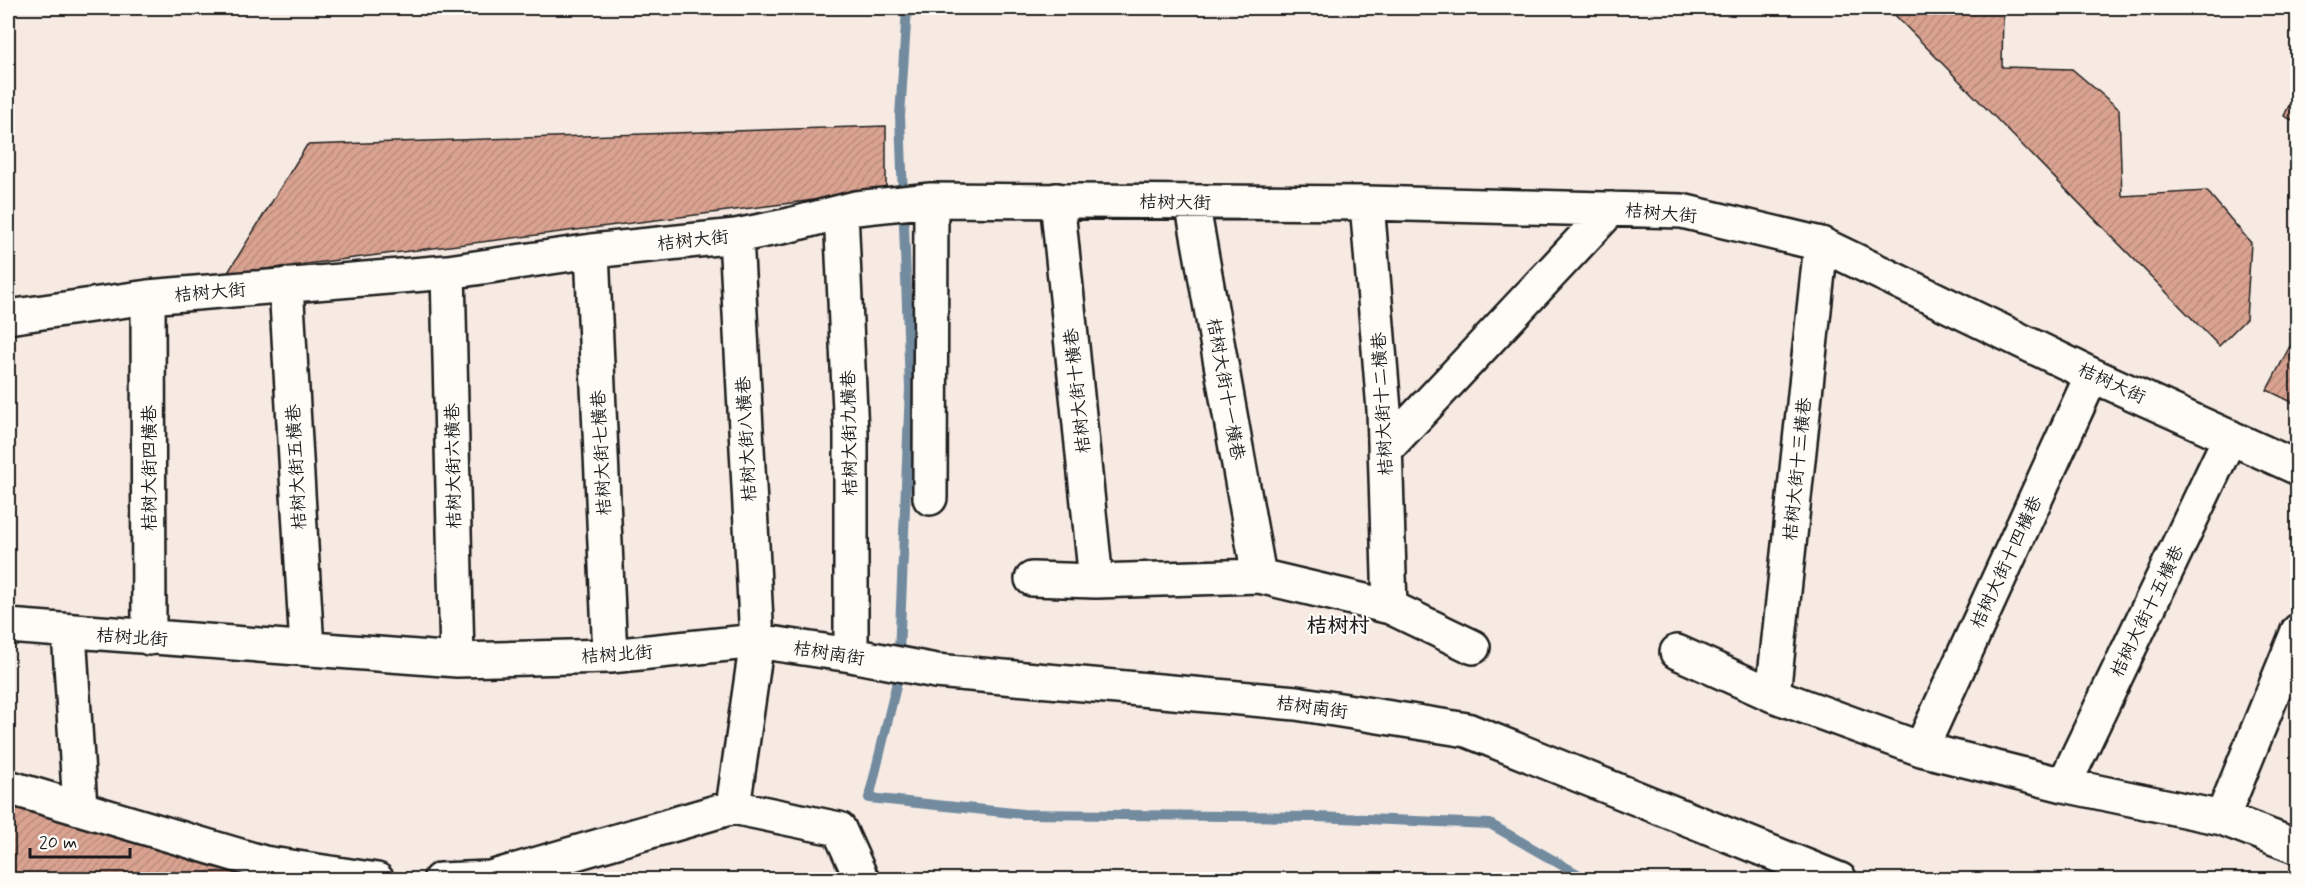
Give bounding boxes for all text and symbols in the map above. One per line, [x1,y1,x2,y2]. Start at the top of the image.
street label: 桔树大街 [1139,190,1211,216]
street label: 桔树大街 [1624,199,1698,229]
street label: 桔树大街 [656,225,730,257]
street label: 桔树大街 [173,278,247,308]
street label: 桔树大街十一横巷 [1201,316,1249,462]
street label: 桔树大街十横巷 [1059,327,1097,455]
street label: 桔树大街十二横巷 [1367,331,1399,476]
street label: 桔树大街 [2074,358,2149,410]
street label: 桔树大街九横巷 [837,370,863,496]
street label: 桔树大街八横巷 [732,375,762,502]
street label: 桔树大街七横巷 [587,389,617,516]
street label: 桔树大街十三横巷 [1779,396,1817,542]
street label: 桔树大街五横巷 [282,403,312,530]
street label: 桔树大街六横巷 [441,403,467,529]
street label: 桔树大街四横巷 [138,405,162,531]
street label: 桔树大街十四横巷 [1966,492,2048,633]
street label: 桔树大街十五横巷 [2106,541,2190,681]
district label: 桔树村 [1307,612,1370,640]
street label: 桔树北街 [95,624,169,652]
street label: 桔树南街 [791,637,866,671]
street label: 桔树北街 [580,641,654,669]
street label: 桔树南街 [1275,691,1349,725]
scale bar [30,821,130,859]
text: 20 m [39,831,77,855]

